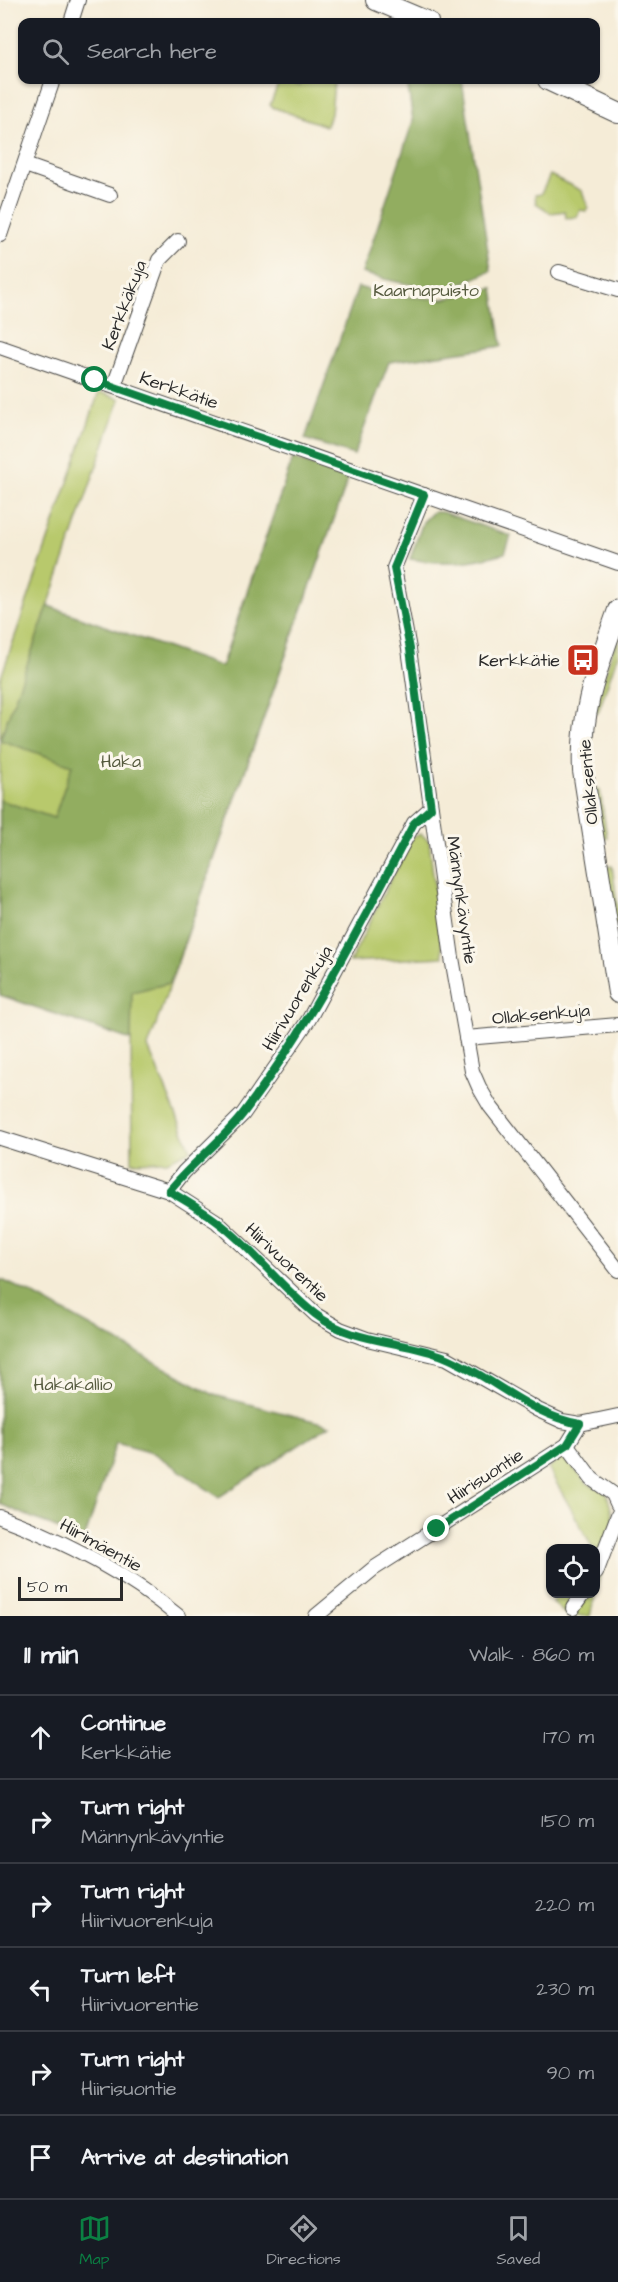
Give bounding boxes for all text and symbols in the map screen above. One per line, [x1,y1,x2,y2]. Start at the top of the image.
search box [18,18,600,84]
icon: search [39,35,72,68]
text: Search here [87,36,217,67]
street label: Kerkkäkuja [96,257,153,354]
park label: Kaarnapuisto [373,278,479,303]
street label: Kerkkätie [136,365,222,416]
route start [81,366,107,392]
bus stop icon: Kerkkätie [565,642,601,678]
place label: Kerkkätie [478,648,560,673]
street label: Ollaksentie [572,738,605,826]
park label: Haka [101,749,141,774]
street label: Männynkävyntie [439,834,483,966]
street label: Hiirivuorenkuja [256,941,339,1056]
street label: Ollaksenkuja [491,998,591,1031]
street label: Hiirivuorentie [239,1217,334,1308]
park label: Hakakallio [34,1372,113,1397]
street label: Hiirisuontie [442,1442,528,1510]
street label: Hiirimäentie [55,1513,147,1578]
route end [423,1515,449,1541]
map controls [546,1544,600,1598]
button: locate [546,1544,600,1598]
scale bar [18,1574,123,1602]
text: 50 m [27,1576,67,1598]
text: 11 min [24,1637,78,1673]
text: Walk · 860 m [469,1641,594,1669]
text: Continue [81,1708,166,1739]
icon: ahead [24,1721,57,1754]
text: 170 m [543,1723,594,1751]
text: Kerkkätie [81,1739,172,1767]
text: Turn right [81,1792,184,1823]
icon: right [24,1805,57,1838]
text: 150 m [541,1807,594,1835]
text: Männynkävyntie [81,1823,224,1851]
text: Turn right [81,1876,184,1907]
icon: right [24,1889,57,1922]
text: 220 m [535,1891,594,1919]
text: Hiirivuorenkuja [81,1907,213,1935]
text: Turn left [81,1960,175,1991]
icon: left [24,1973,57,2006]
text: 230 m [536,1975,594,2003]
text: Hiirivuorentie [81,1991,199,2019]
text: Turn right [81,2044,184,2075]
icon: right [24,2057,57,2090]
text: 90 m [546,2059,594,2087]
text: Hiirisuontie [81,2075,177,2103]
icon: arrive [24,2141,57,2174]
text: Arrive at destination [81,2142,288,2173]
tab: Map [78,2212,111,2270]
tab: Directions [267,2212,341,2270]
tab: Saved [497,2212,540,2270]

